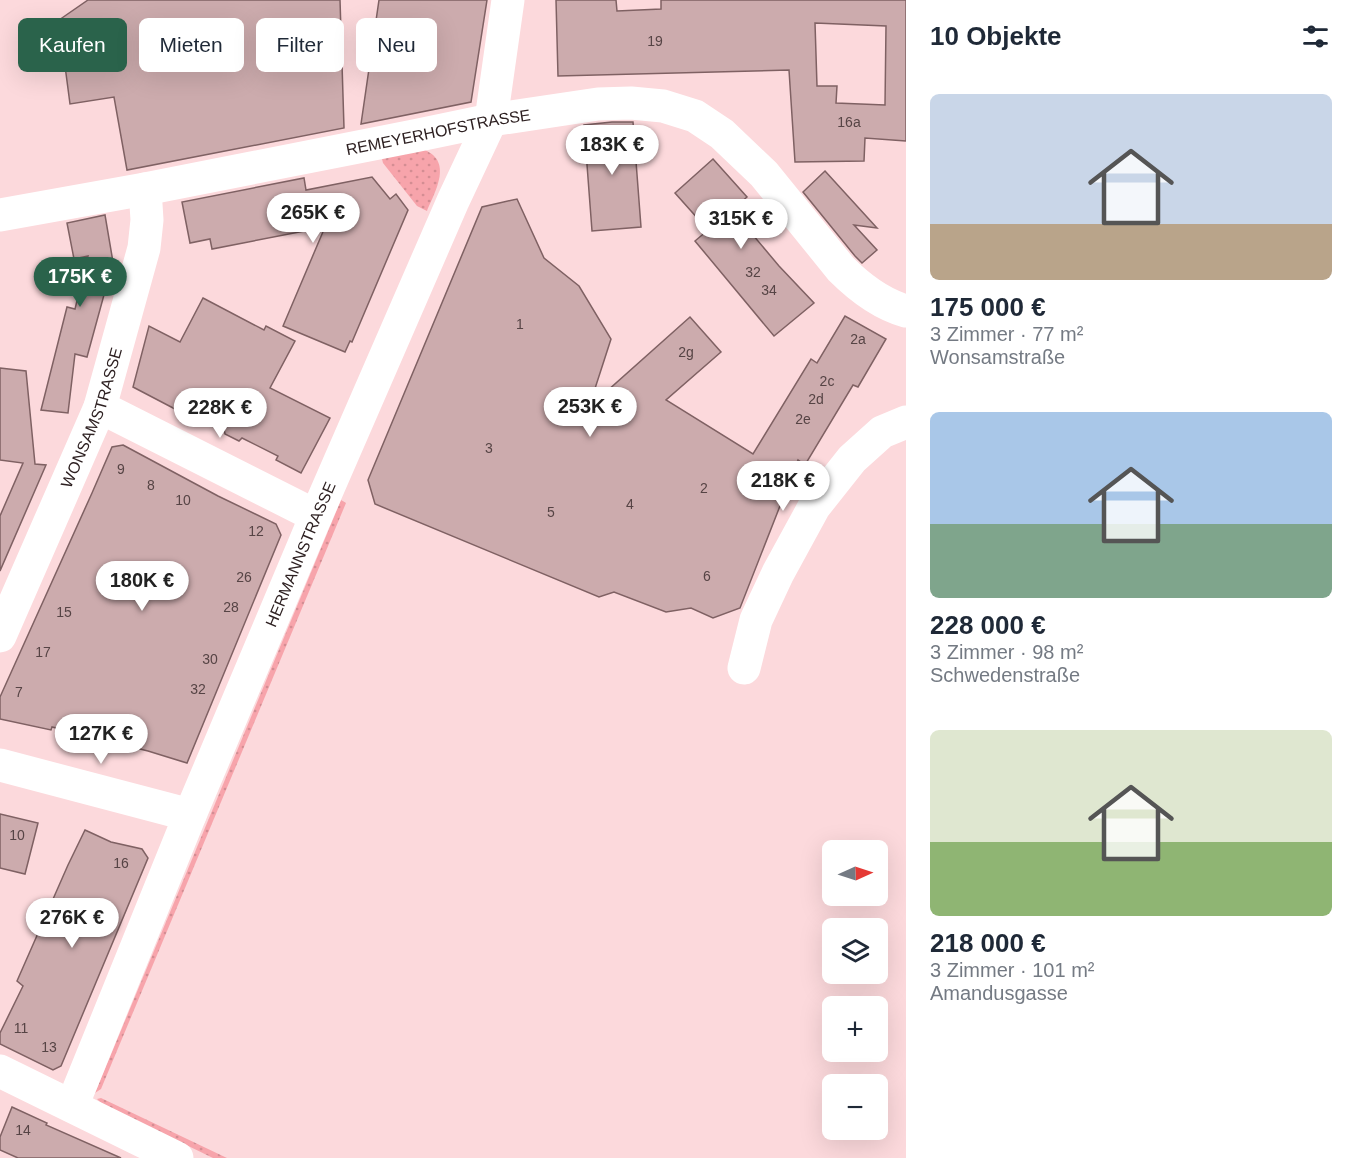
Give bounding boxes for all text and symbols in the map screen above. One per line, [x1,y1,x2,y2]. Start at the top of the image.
chip: Kaufen [18,18,127,72]
chip: Mieten [139,18,244,72]
chip: Filter [256,18,344,72]
chip: Neu [356,18,437,72]
icon: filters [1299,20,1332,53]
text: 10 Objekte [930,21,1062,51]
house number: 19 [647,33,663,49]
street label: REMEYERHOFSTRASSE [344,106,532,158]
house number: 16a [837,114,861,130]
pin: 183K € [563,125,661,176]
text: 183K € [580,133,644,155]
icon: home [1077,133,1185,241]
pin: 265K € [264,193,362,244]
pin: 315K € [692,199,790,250]
text: 265K € [281,201,345,223]
text: 315K € [709,207,773,229]
pin: 175K € [31,257,129,308]
house number: 32 [745,264,761,280]
text: 175K € [48,265,112,287]
house number: 34 [761,282,777,298]
text: 175 000 € [930,292,1046,322]
house number: 1 [516,316,524,332]
text: 3 Zimmer · 77 m² [930,323,1083,345]
house number: 2a [850,331,866,347]
house number: 2g [678,344,694,360]
street label: WONSAMSTRASSE [58,346,125,490]
text: Wonsamstraße [930,346,1065,368]
house number: 2c [820,373,834,389]
pin: 253K € [541,387,639,438]
pin: 228K € [171,388,269,439]
house number: 2d [808,391,824,407]
text: 253K € [558,395,622,417]
text: 228K € [188,396,252,418]
house number: 2e [795,411,811,427]
house number: 3 [485,440,493,456]
icon: home [1077,451,1185,559]
house number: 9 [117,461,125,477]
pin: 218K € [734,461,832,512]
text: 218K € [751,469,815,491]
house number: 8 [147,477,155,493]
street label: HERMANNSTRASSE [262,479,339,629]
house number: 2 [700,480,708,496]
house number: 10 [175,492,191,508]
house number: 4 [626,496,634,512]
house number: 5 [547,504,555,520]
house number: 12 [248,523,264,539]
pin: 180K € [93,561,191,612]
house number: 6 [703,568,711,584]
text: 180K € [110,569,174,591]
house number: 26 [236,569,252,585]
house number: 28 [223,599,239,615]
house number: 15 [56,604,72,620]
text: 228 000 € [930,610,1046,640]
text: 3 Zimmer · 98 m² [930,641,1083,663]
house number: 17 [35,644,51,660]
house number: 30 [202,651,218,667]
text: Schwedenstraße [930,664,1080,686]
house number: 32 [190,681,206,697]
house number: 7 [15,684,23,700]
pin: 127K € [52,714,150,765]
text: 127K € [69,722,133,744]
icon: home [1077,769,1185,877]
house number: 10 [9,827,25,843]
north arrow [822,840,888,906]
map controls [822,840,888,1140]
house number: 16 [113,855,129,871]
pin: 276K € [23,898,121,949]
text: 276K € [40,906,104,928]
button: layers [822,918,888,984]
text: 218 000 € [930,928,1046,958]
text: 3 Zimmer · 101 m² [930,959,1094,981]
text: Amandusgasse [930,982,1068,1004]
button: + [822,996,888,1062]
house number: 11 [14,1020,28,1036]
house number: 13 [41,1039,57,1055]
button: − [822,1074,888,1140]
house number: 14 [15,1122,31,1138]

